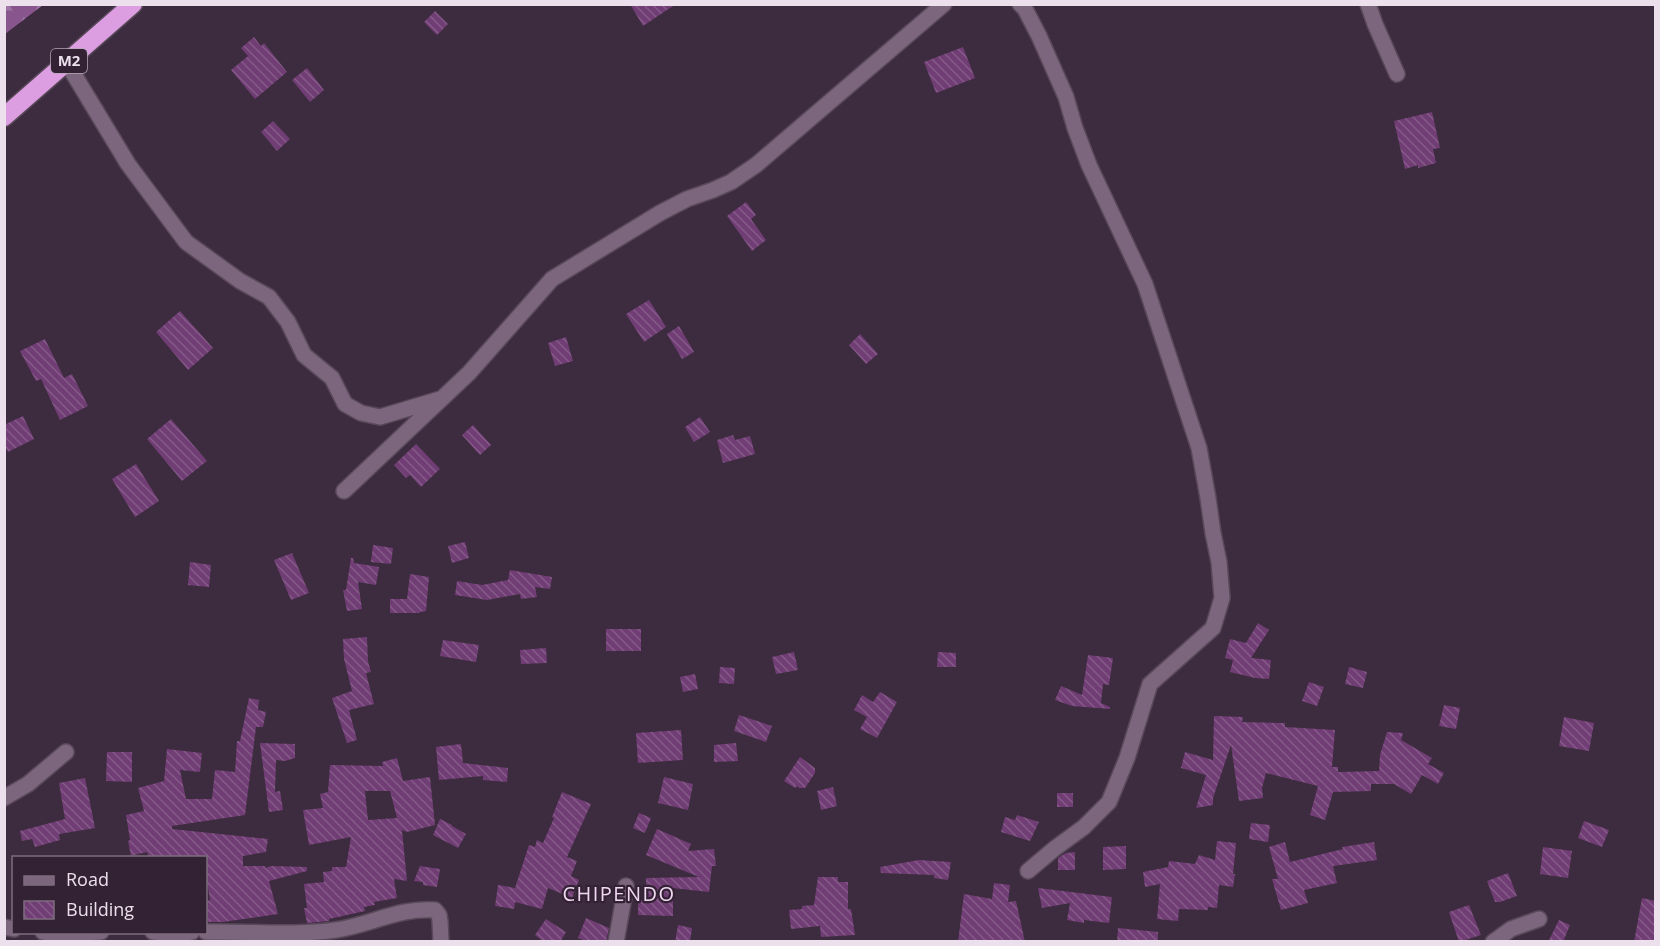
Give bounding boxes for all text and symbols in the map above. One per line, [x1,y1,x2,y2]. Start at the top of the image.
road number: M2 [51,49,87,73]
legend [12,856,207,934]
text: Road [66,867,109,891]
district label: CHIPENDO [562,880,676,907]
text: Building [66,897,134,921]

